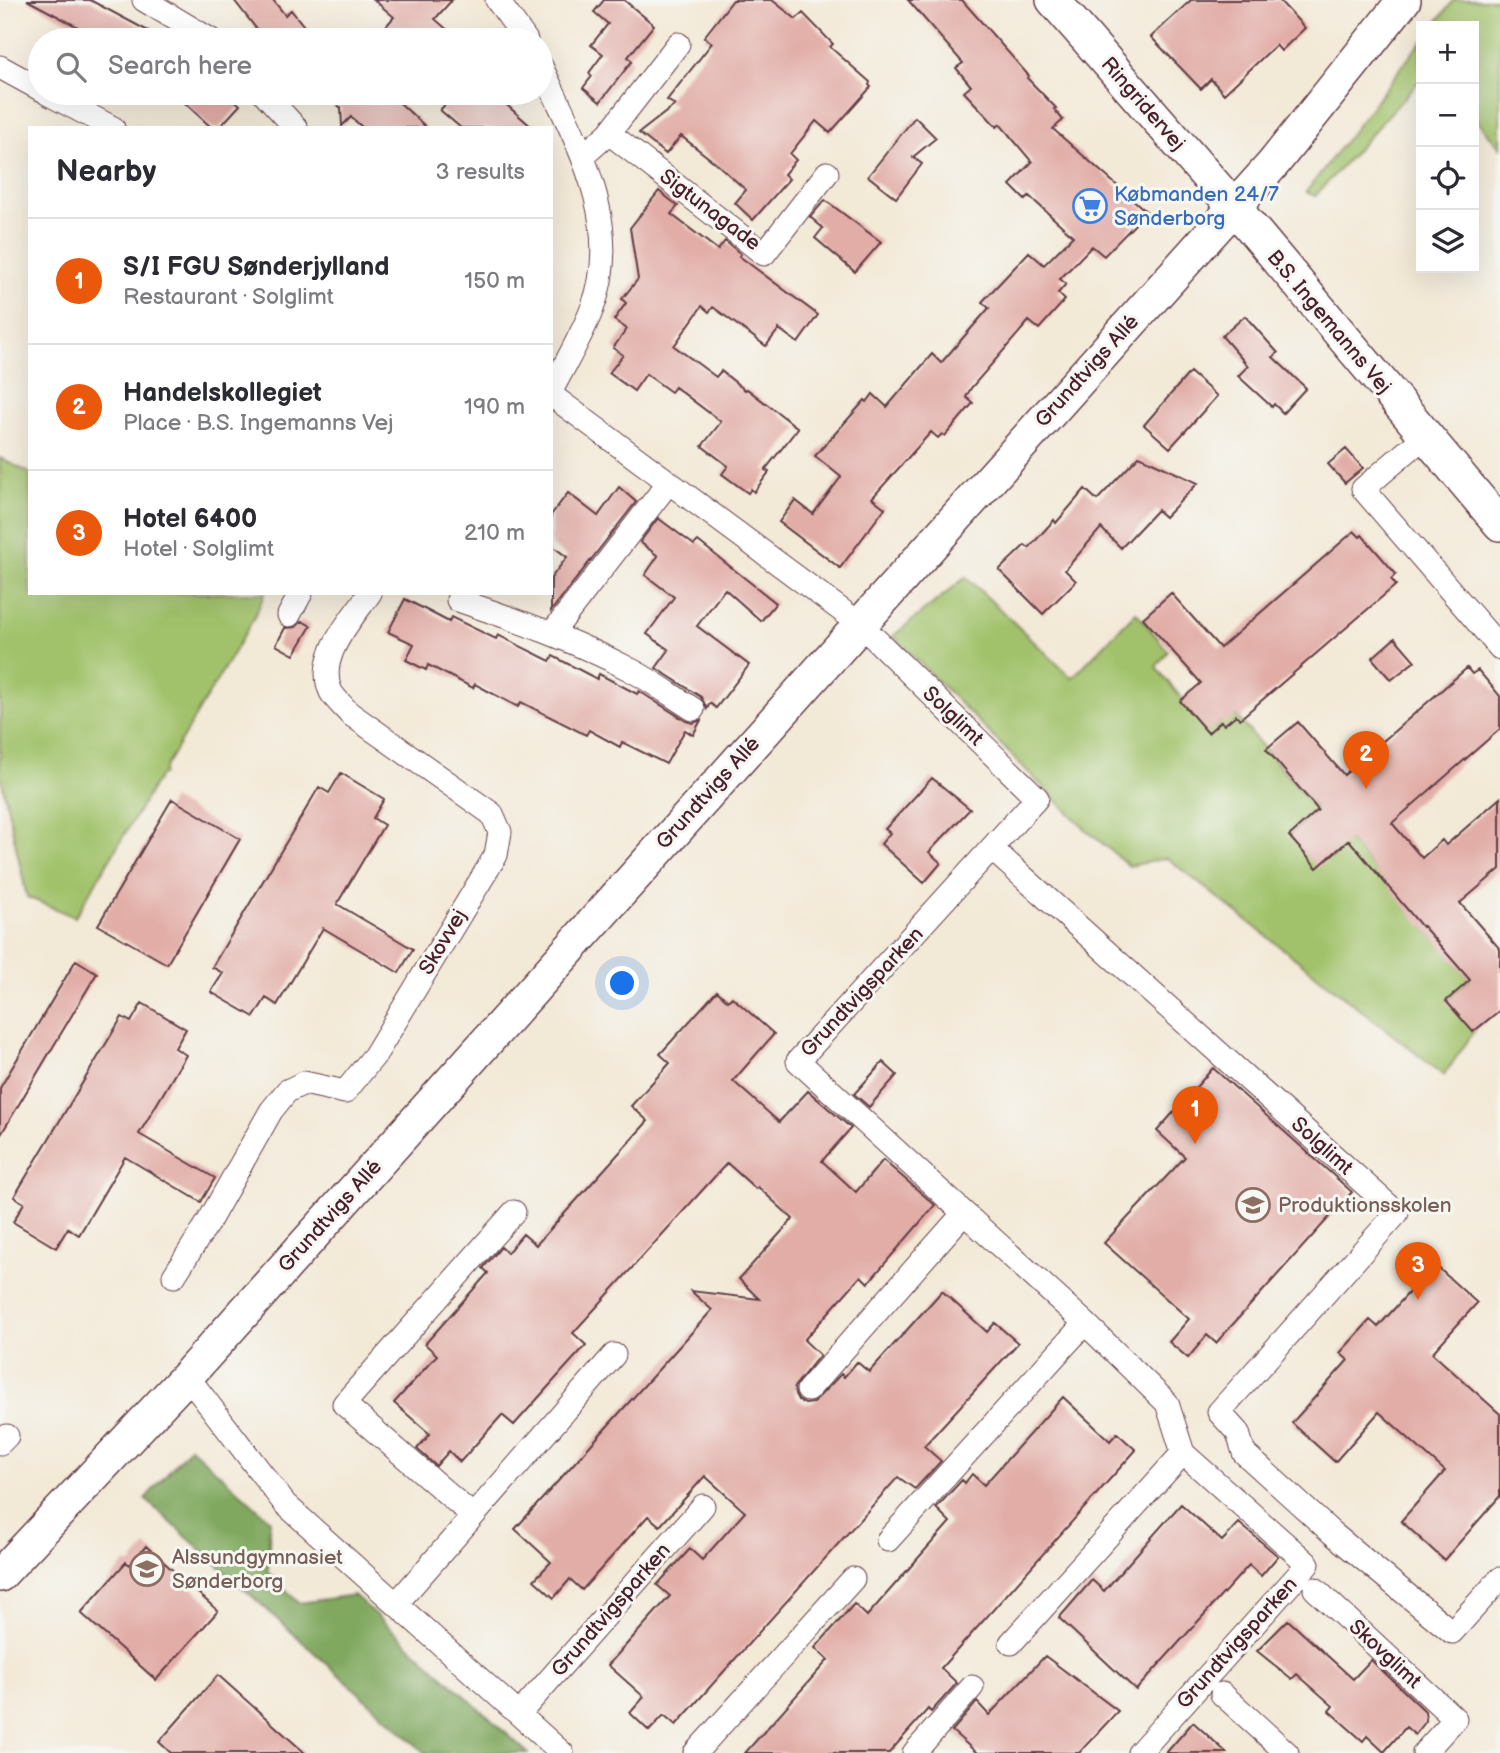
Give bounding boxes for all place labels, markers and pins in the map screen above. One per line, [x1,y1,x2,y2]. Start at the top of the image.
place label: Købmanden 24/7 Sønderborg [1114,182,1279,231]
supermarket icon: Købmanden 24/7 Sønderborg [1071,187,1109,225]
pin: 2 [1343,731,1389,789]
pin: 1 [1172,1086,1218,1144]
school or university icon: Produktionsskolen [1234,1186,1272,1224]
place label: Produktionsskolen [1278,1193,1452,1218]
pin: 3 [1395,1242,1441,1300]
place label: Alssundgymnasiet Sønderborg [172,1545,343,1594]
school or university icon: Alssundgymnasiet Sønderborg [128,1550,166,1588]

